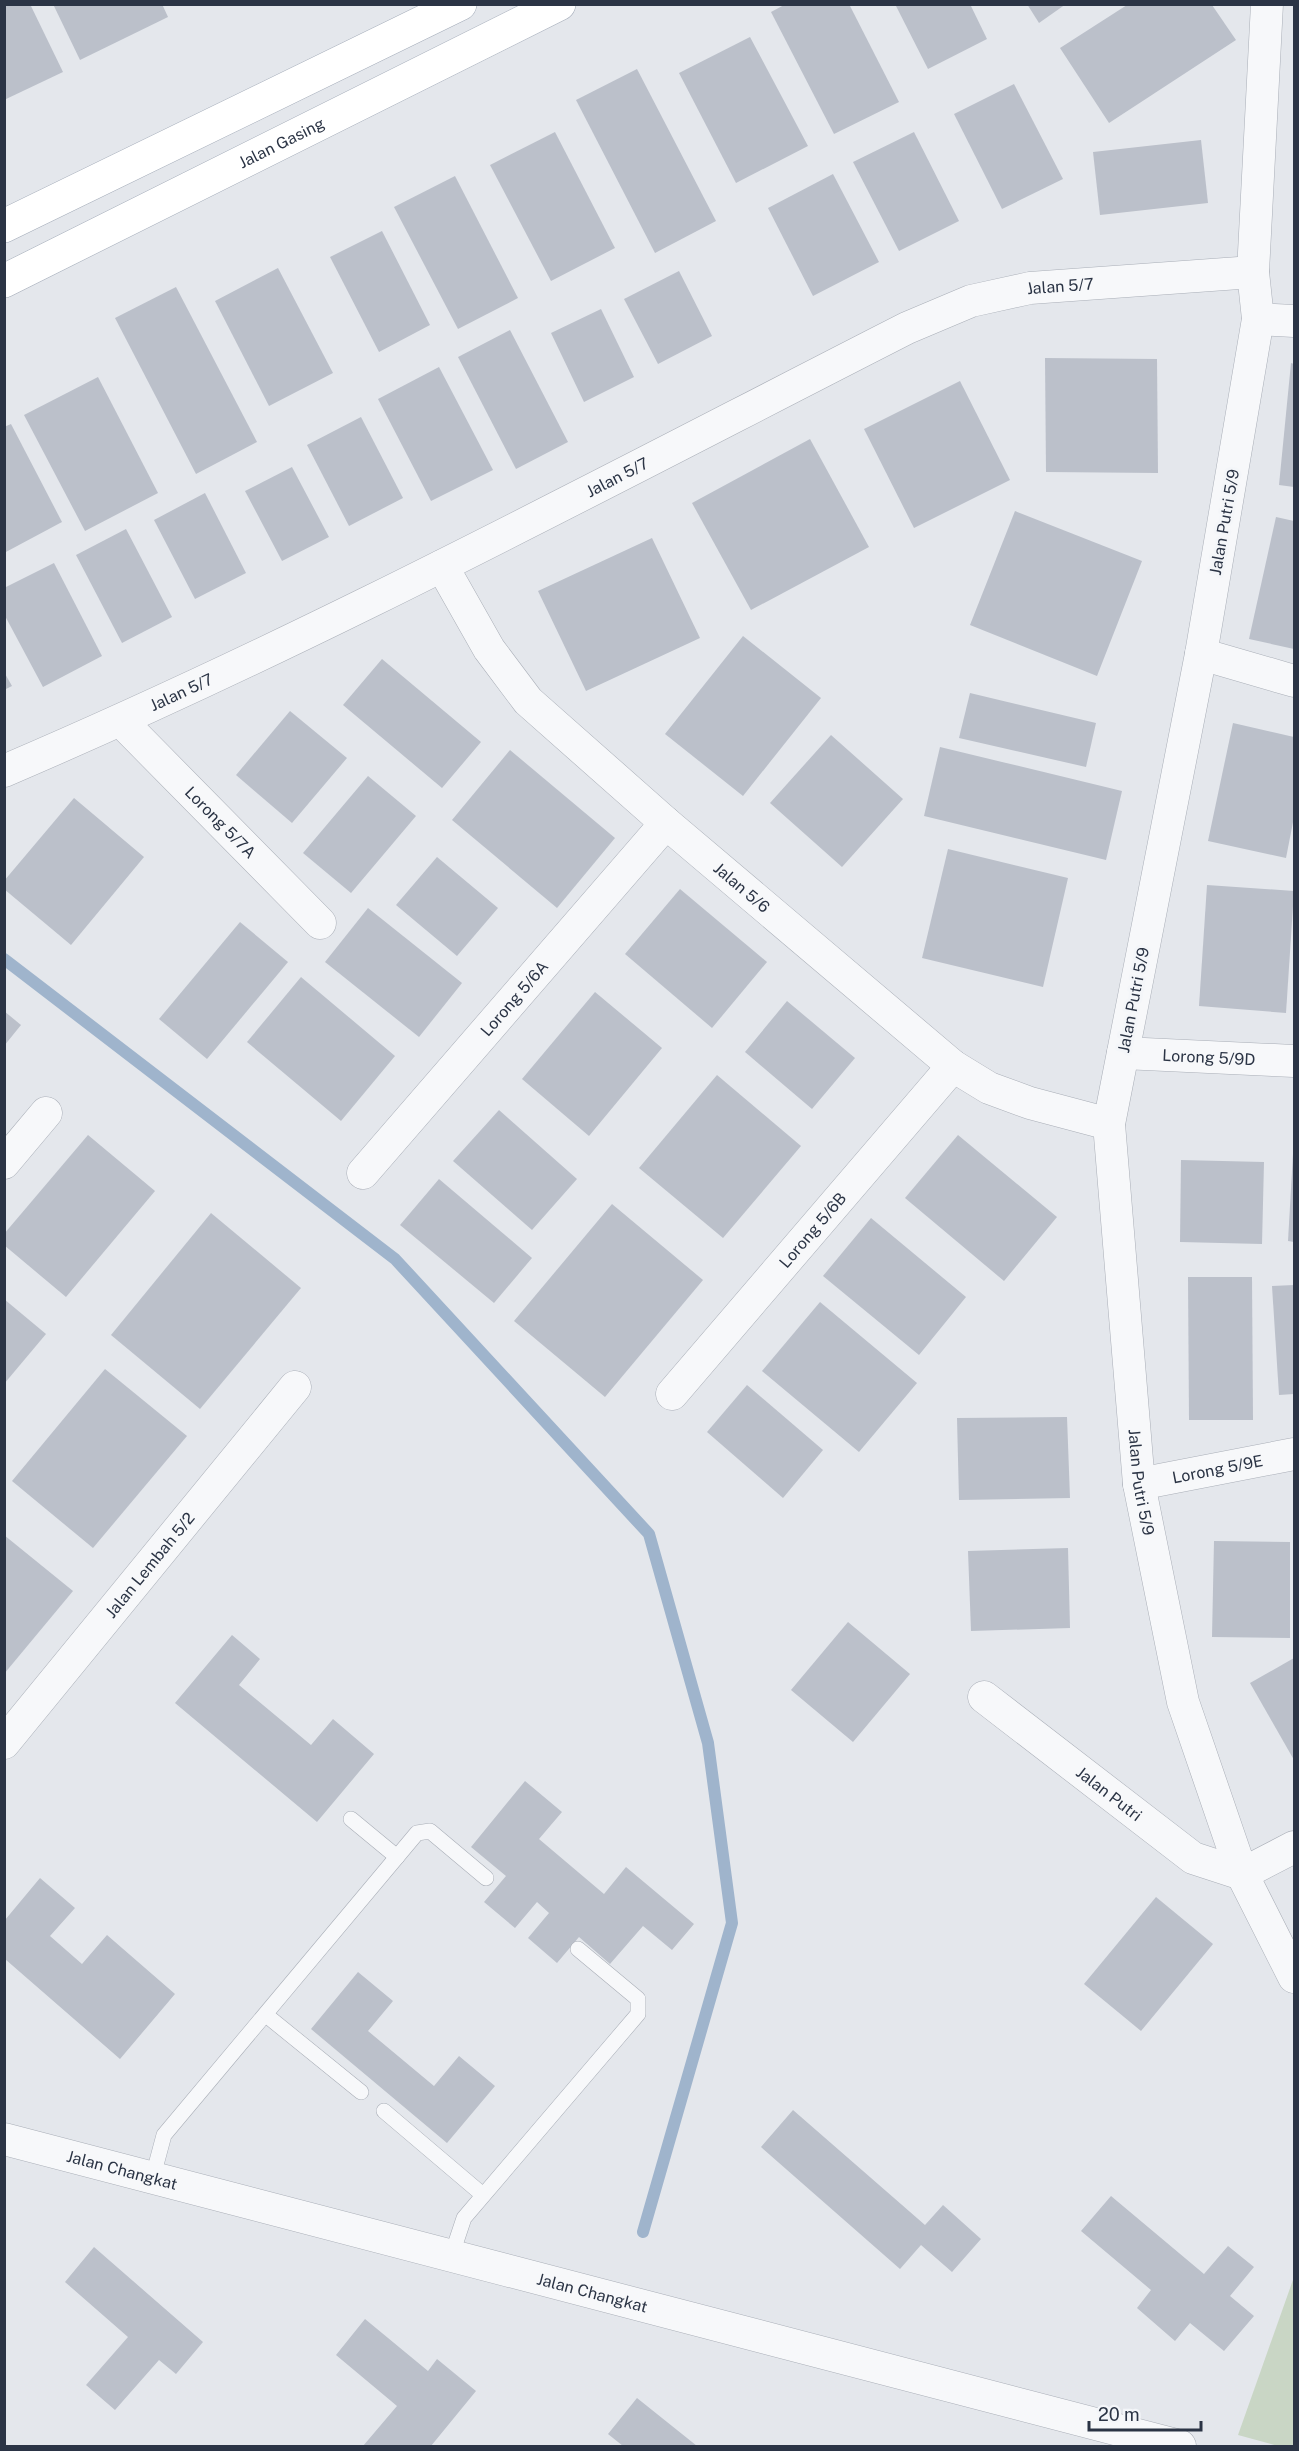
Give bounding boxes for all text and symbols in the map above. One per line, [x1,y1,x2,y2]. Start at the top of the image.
street label: Jalan Gasing [235,114,328,172]
street label: Jalan 5/7 [1025,274,1094,299]
street label: Jalan 5/7 [583,454,652,501]
street label: Jalan Putri 5/9 [1206,468,1243,577]
street label: Jalan 5/7 [147,670,216,715]
street label: Lorong 5/7A [181,783,260,862]
street label: Jalan 5/6 [710,859,774,917]
street label: Jalan Putri 5/9 [1114,946,1153,1055]
street label: Lorong 5/6A [477,957,552,1040]
street label: Lorong 5/9D [1162,1046,1256,1069]
street label: Lorong 5/6B [775,1189,850,1272]
street label: Jalan Putri 5/9 [1124,1428,1158,1537]
street label: Lorong 5/9E [1171,1451,1265,1487]
street label: Jalan Lembah 5/2 [101,1509,199,1622]
street label: Jalan Putri [1072,1763,1145,1825]
street label: Jalan Changkat [65,2147,179,2194]
street label: Jalan Changkat [535,2270,650,2317]
scale bar [1089,2394,1202,2432]
text: 20 m [1098,2404,1140,2425]

